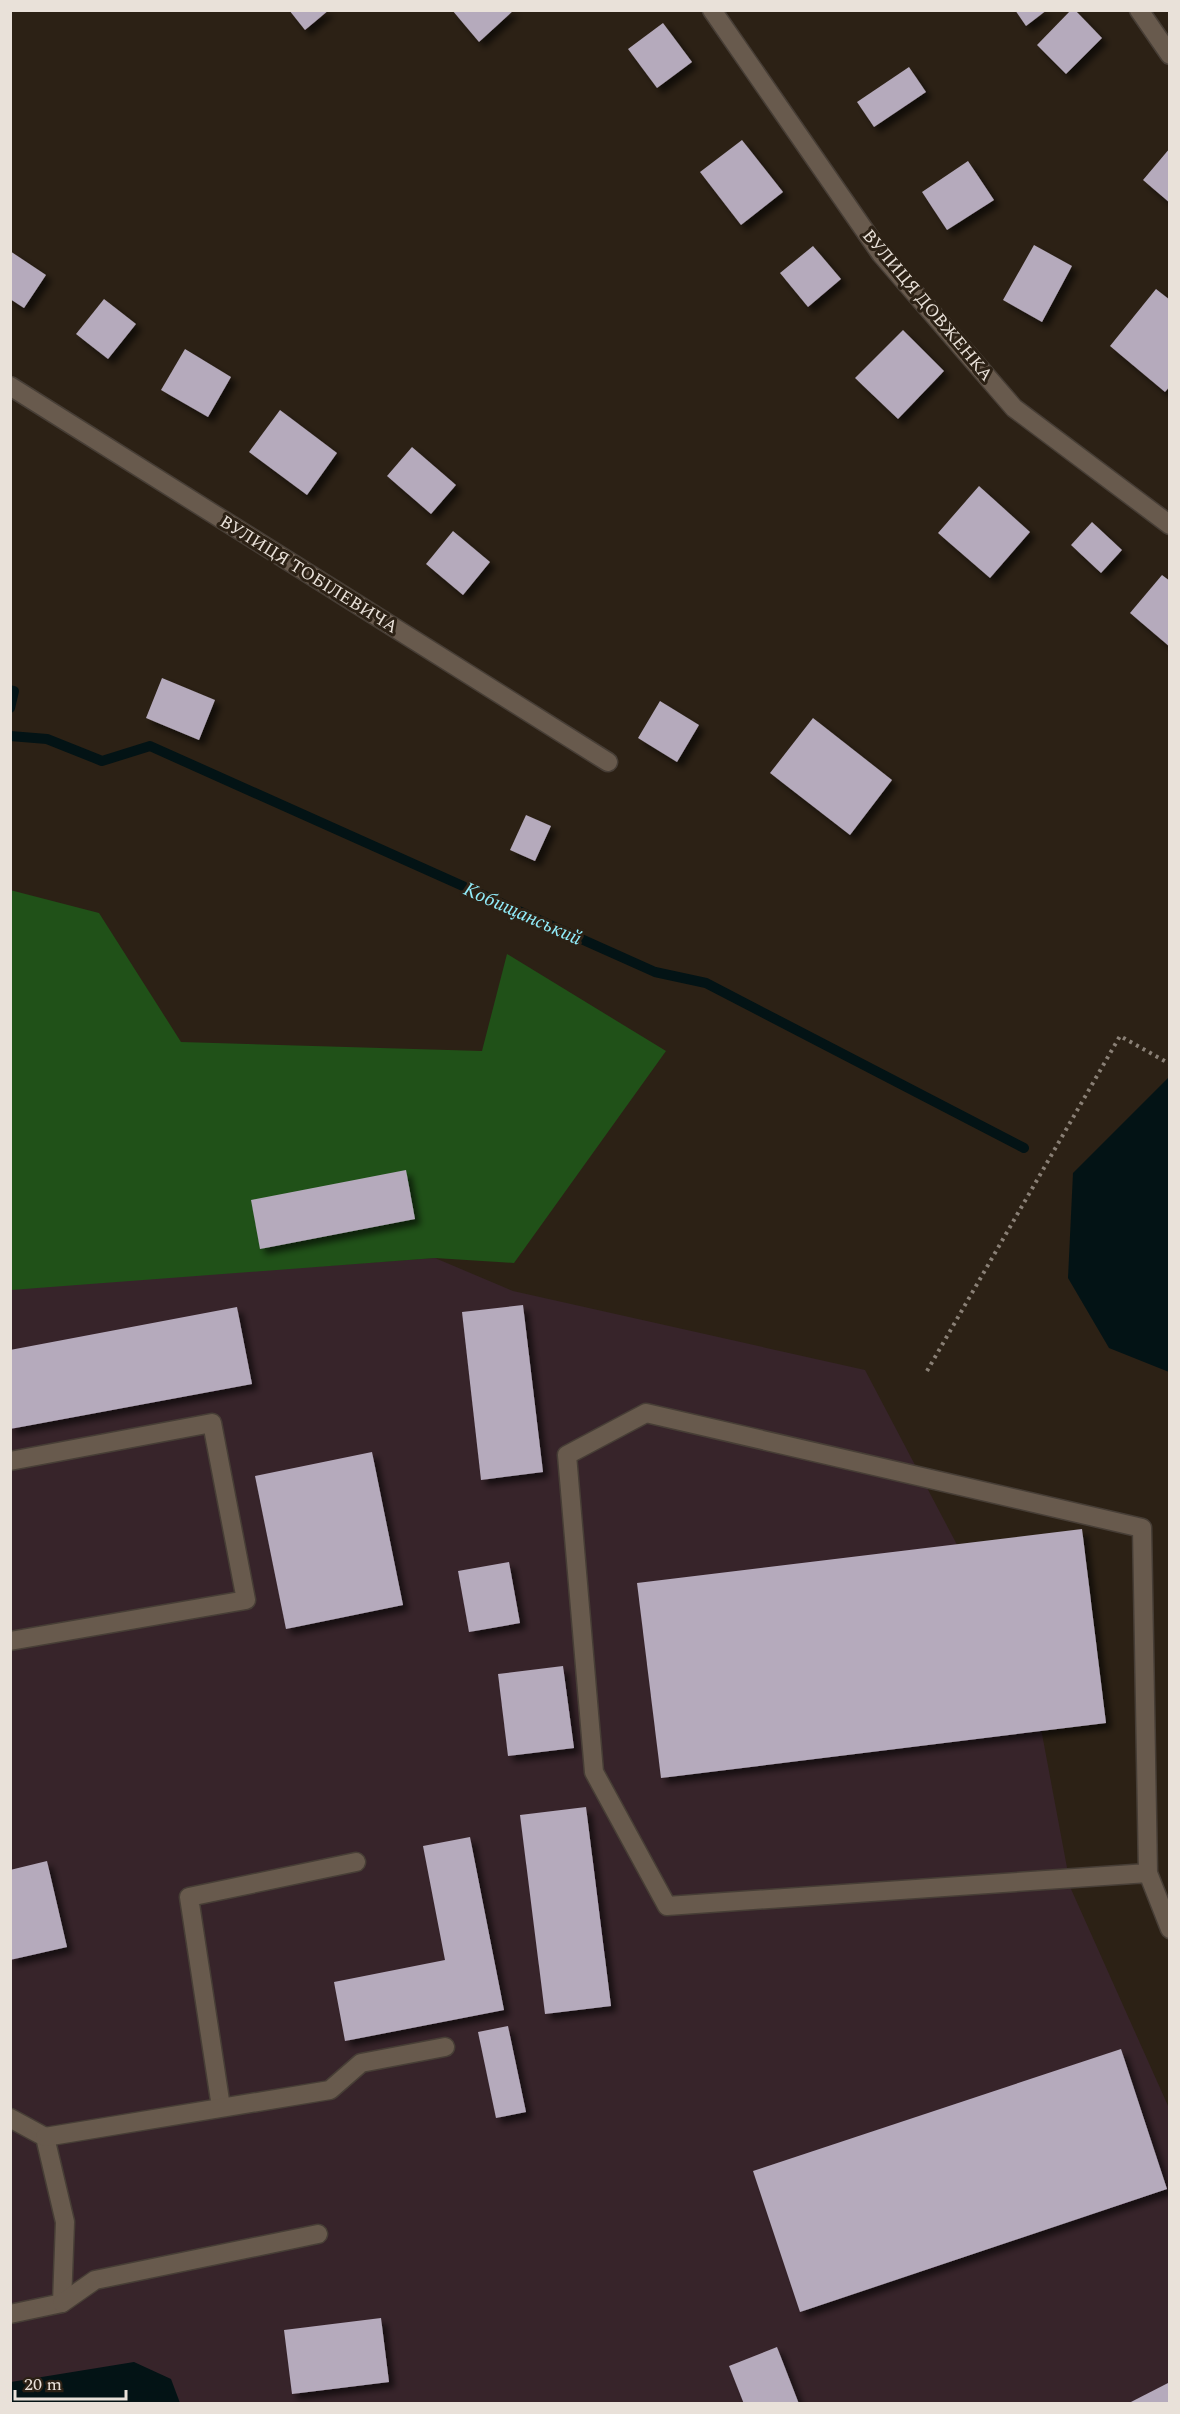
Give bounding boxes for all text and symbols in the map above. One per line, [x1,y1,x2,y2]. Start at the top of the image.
street label: ВУЛИЦЯ ДОВЖЕНКА [856,223,1000,387]
street label: ВУЛИЦЯ ТОБІЛЕВИЧА [214,508,403,640]
water label: Кобищанський [459,874,587,954]
scale bar [15,2363,126,2401]
text: 20 m [24,2371,62,2398]

